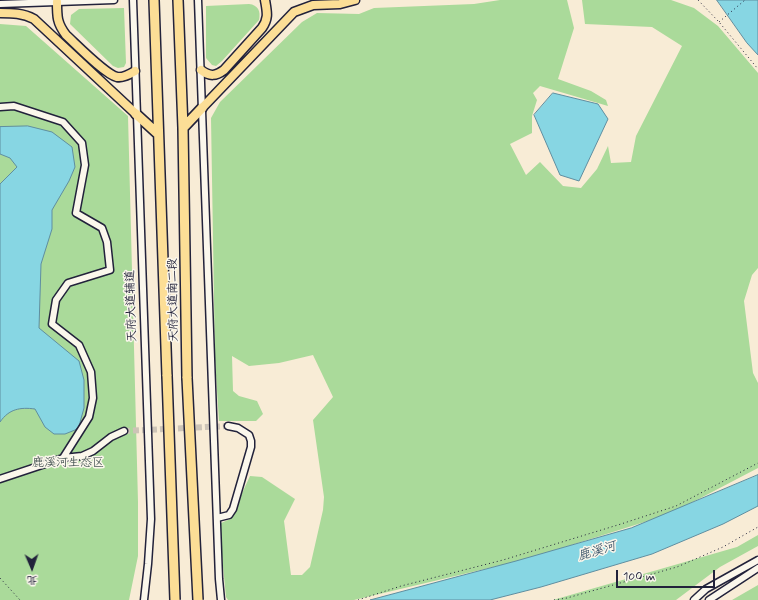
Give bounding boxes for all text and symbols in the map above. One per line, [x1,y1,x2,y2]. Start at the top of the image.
street label: 天府大道南二段 [166,258,182,342]
street label: 天府大道辅道 [124,270,140,342]
park label: 鹿溪河生态区 [32,456,104,470]
water label: 鹿溪河 [576,539,618,565]
north arrow [12,548,52,588]
scale bar [618,562,717,588]
text: 100 m [623,569,655,585]
text: 北 [27,573,38,587]

